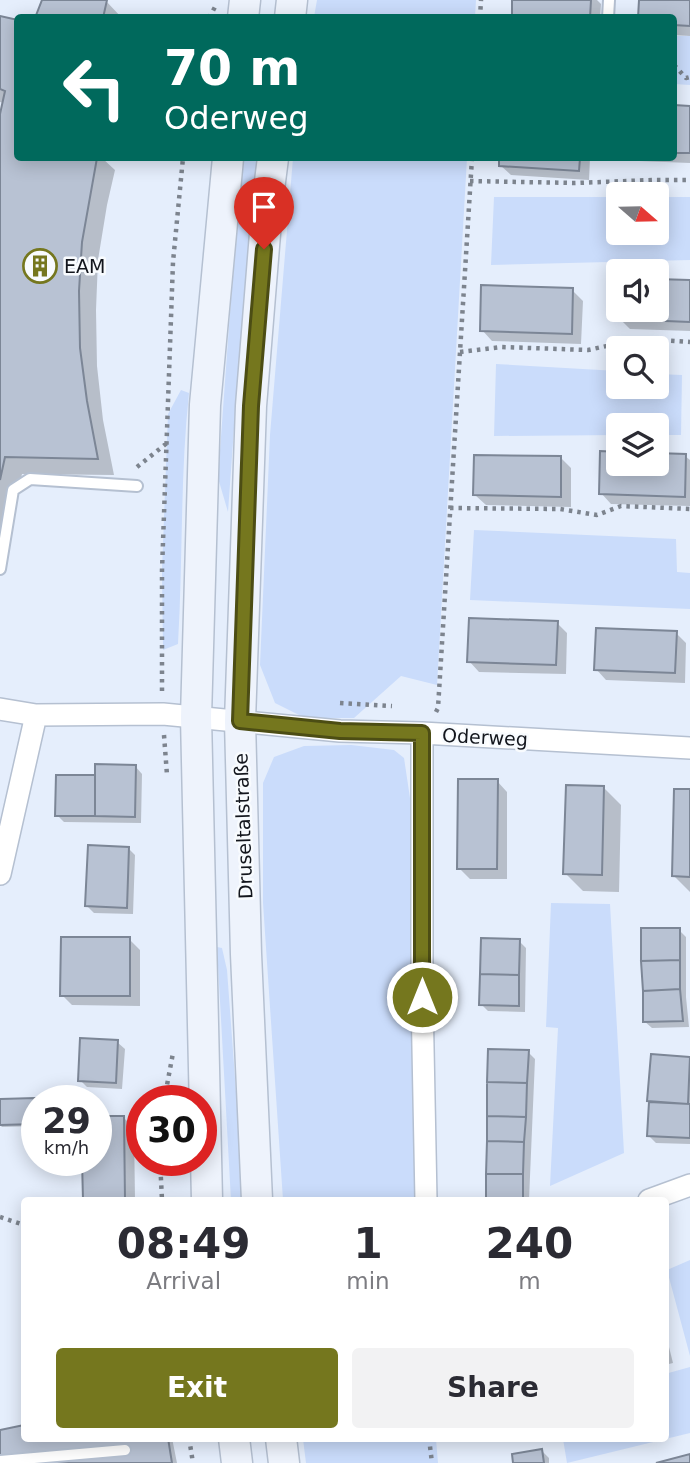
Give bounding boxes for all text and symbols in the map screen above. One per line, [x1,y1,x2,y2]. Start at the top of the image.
text: 70 m [164,40,300,97]
icon: left [49,42,140,133]
text: Oderweg [164,99,309,137]
pin [234,177,294,249]
north arrow [606,182,668,245]
map controls [606,182,669,476]
icon: arrive [245,188,283,226]
building icon: EAM [21,247,59,285]
place label: EAM [64,255,105,277]
button: sound [606,259,669,322]
button: search [606,336,669,399]
button: layers [606,413,669,476]
street label: Oderweg [442,724,528,750]
street label: Druseltalstraße [229,753,257,899]
position arrow [385,960,459,1034]
speed limit sign: 30 [126,1085,217,1176]
text: 29 [42,1101,91,1141]
text: km/h [44,1137,89,1158]
text: 08:49 [117,1219,251,1268]
text: 1 [353,1219,383,1268]
text: 240 [486,1219,573,1268]
text: Arrival [146,1268,221,1294]
text: min [346,1268,390,1294]
text: m [518,1268,541,1294]
button: Exit [56,1348,338,1428]
button: Share [352,1348,634,1428]

